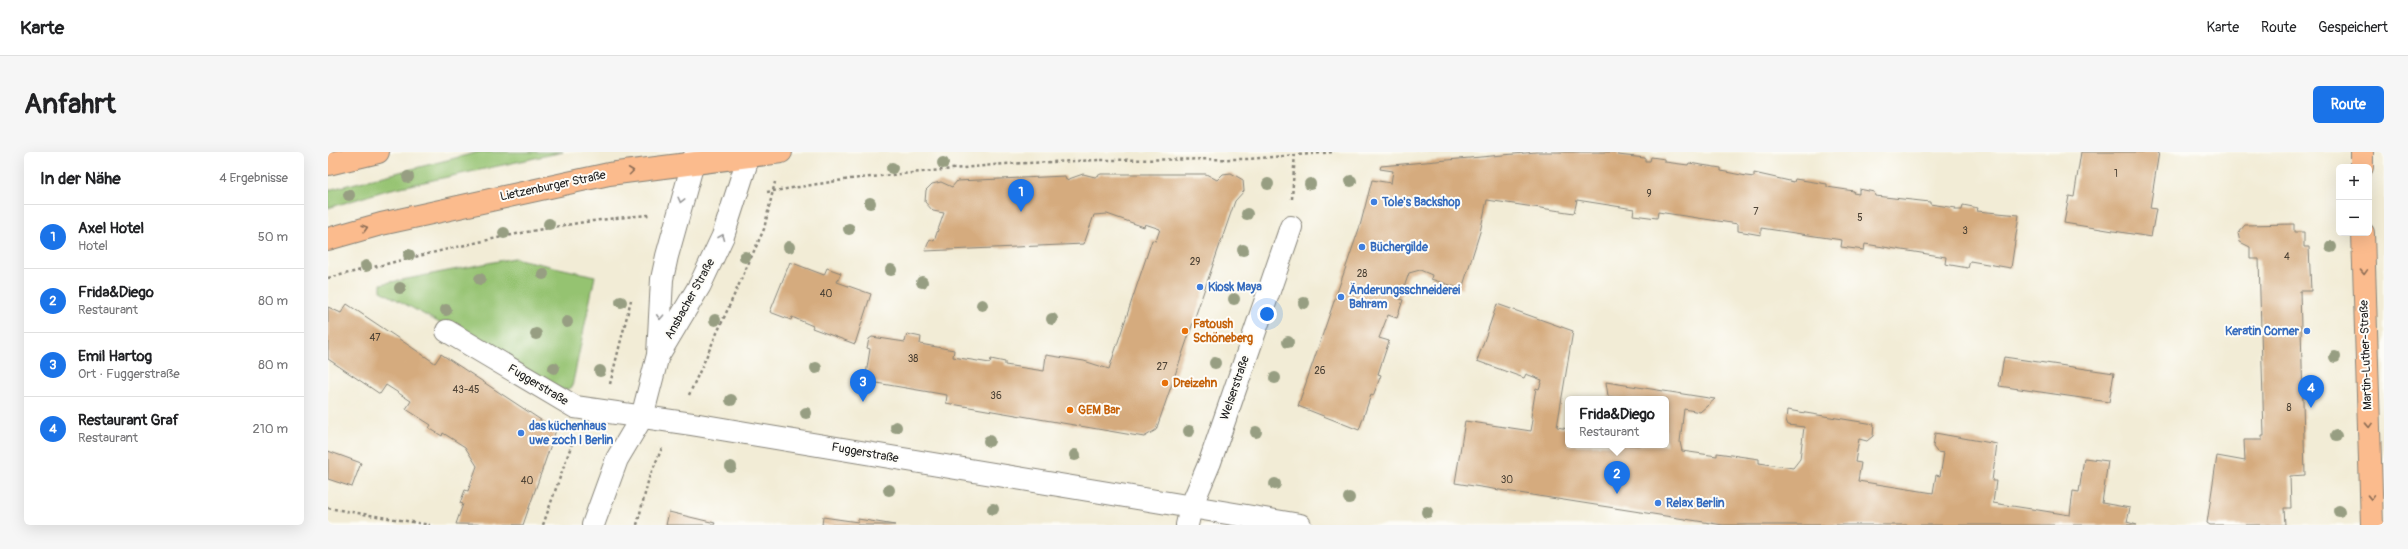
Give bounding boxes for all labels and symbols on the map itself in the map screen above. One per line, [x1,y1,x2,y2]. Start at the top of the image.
street label: Lietzenburger Straße [499,167,607,205]
one-way arrow [628,167,634,176]
house number: 1 [2114,168,2118,180]
pin: 1 [1008,179,1034,212]
house number: 9 [1646,188,1652,200]
place label: Tole's Backshop [1381,195,1461,210]
one-way arrow [678,197,686,203]
marker: Tole's Backshop [1369,197,1379,207]
house number: 7 [1753,206,1759,218]
house number: 5 [1857,212,1863,224]
one-way arrow [362,224,369,233]
house number: 3 [1962,225,1968,237]
one-way arrow [718,233,726,240]
place label: Büchergilde [1370,240,1429,255]
marker: Büchergilde [1357,242,1367,252]
house number: 4 [2284,251,2290,263]
street label: Ansbacher Straße [662,256,718,342]
house number: 29 [1190,256,1200,268]
house number: 28 [1357,268,1367,280]
one-way arrow [2360,269,2368,275]
place label: Kiosk Maya [1208,280,1262,295]
marker: Kiosk Maya [1195,282,1205,292]
place label: Änderungsschneiderei Bahram [1349,282,1460,312]
house number: 40 [820,288,832,300]
marker: Änderungsschneiderei Bahram [1336,292,1346,302]
street label: Martin-Luther-Straße [2357,300,2375,410]
your location [1257,304,1277,324]
one-way arrow [656,314,665,320]
place label: Fatoush Schöneberg [1193,317,1253,346]
place label: Keratin Corner [2225,324,2300,339]
marker: Fatoush Schöneberg [1180,326,1190,336]
marker: Keratin Corner [2302,326,2312,336]
house number: 47 [369,332,381,344]
house number: 38 [908,353,918,365]
street label: Welserstraße [1217,354,1253,422]
street label: Fuggerstraße [505,361,571,409]
house number: 27 [1157,361,1168,373]
house number: 26 [1314,365,1326,377]
pin: 3 [850,369,876,402]
pin: 4 [2298,375,2324,408]
place label: Dreizehn [1173,376,1217,391]
marker: Dreizehn [1160,378,1170,388]
house number: 43-45 [453,384,479,396]
house number: 36 [990,390,1002,402]
house number: 8 [2286,402,2292,414]
place label: GEM Bar [1078,403,1121,418]
marker: GEM Bar [1065,405,1075,415]
place label: das küchenhaus uwe zoch I Berlin [529,419,614,448]
one-way arrow [2365,422,2373,428]
marker: das küchenhaus uwe zoch I Berlin [516,428,526,438]
street label: Fuggerstraße [830,440,900,466]
pin: 2 [1604,461,1630,494]
house number: 30 [1501,474,1513,486]
house number: 40 [521,475,533,487]
one-way arrow [2367,494,2375,500]
place label: Relax Berlin [1666,496,1725,511]
marker: Relax Berlin [1653,498,1663,508]

